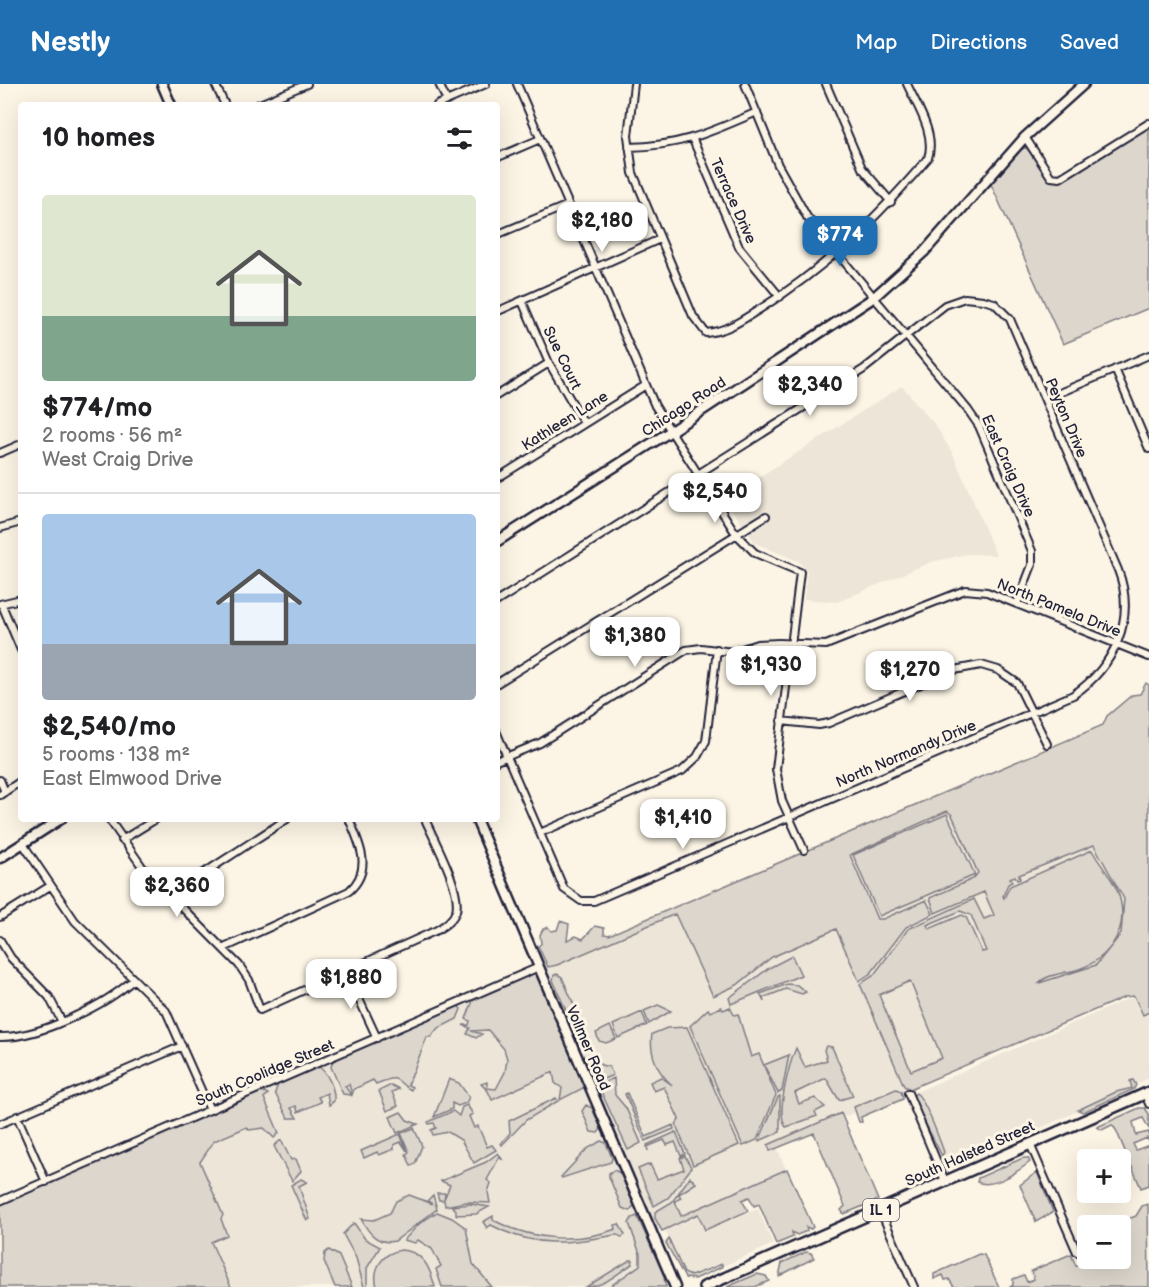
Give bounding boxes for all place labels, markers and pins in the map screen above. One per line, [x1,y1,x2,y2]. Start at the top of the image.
pin: $2,180 [553,202,651,253]
pin: $774 [804,216,876,267]
pin: $2,340 [761,366,859,417]
pin: $2,540 [666,473,764,524]
pin: $1,380 [586,617,684,668]
pin: $1,930 [722,646,820,697]
pin: $1,270 [861,651,959,702]
pin: $1,410 [634,799,732,850]
pin: $2,360 [128,867,226,918]
pin: $1,880 [302,959,400,1010]

